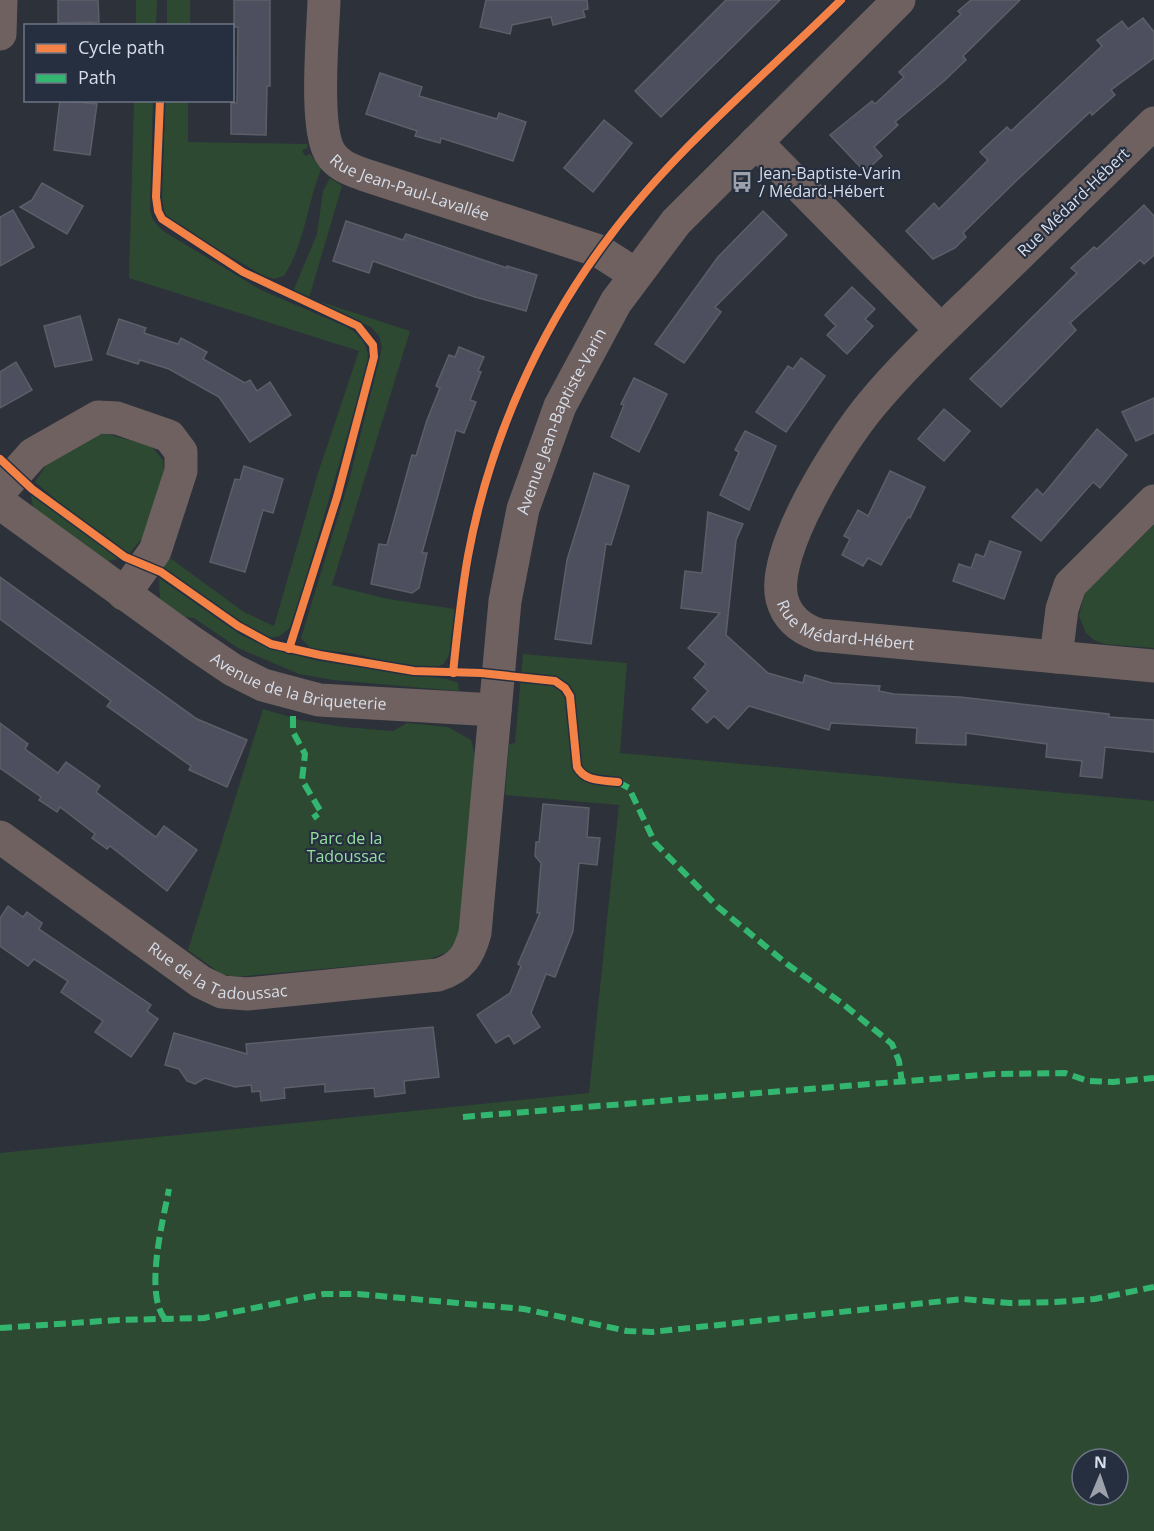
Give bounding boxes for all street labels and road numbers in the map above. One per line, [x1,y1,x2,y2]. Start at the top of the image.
street label: Rue Médard-Hébert [1012,142,1134,261]
street label: Rue Jean-Paul-Lavallée [325,149,492,226]
street label: Avenue Jean-Baptiste-Varin [511,324,611,516]
street label: Rue Médard-Hébert [772,596,916,655]
street label: Avenue de la Briqueterie [207,647,387,715]
street label: Rue de la Tadoussac [144,936,289,1005]

